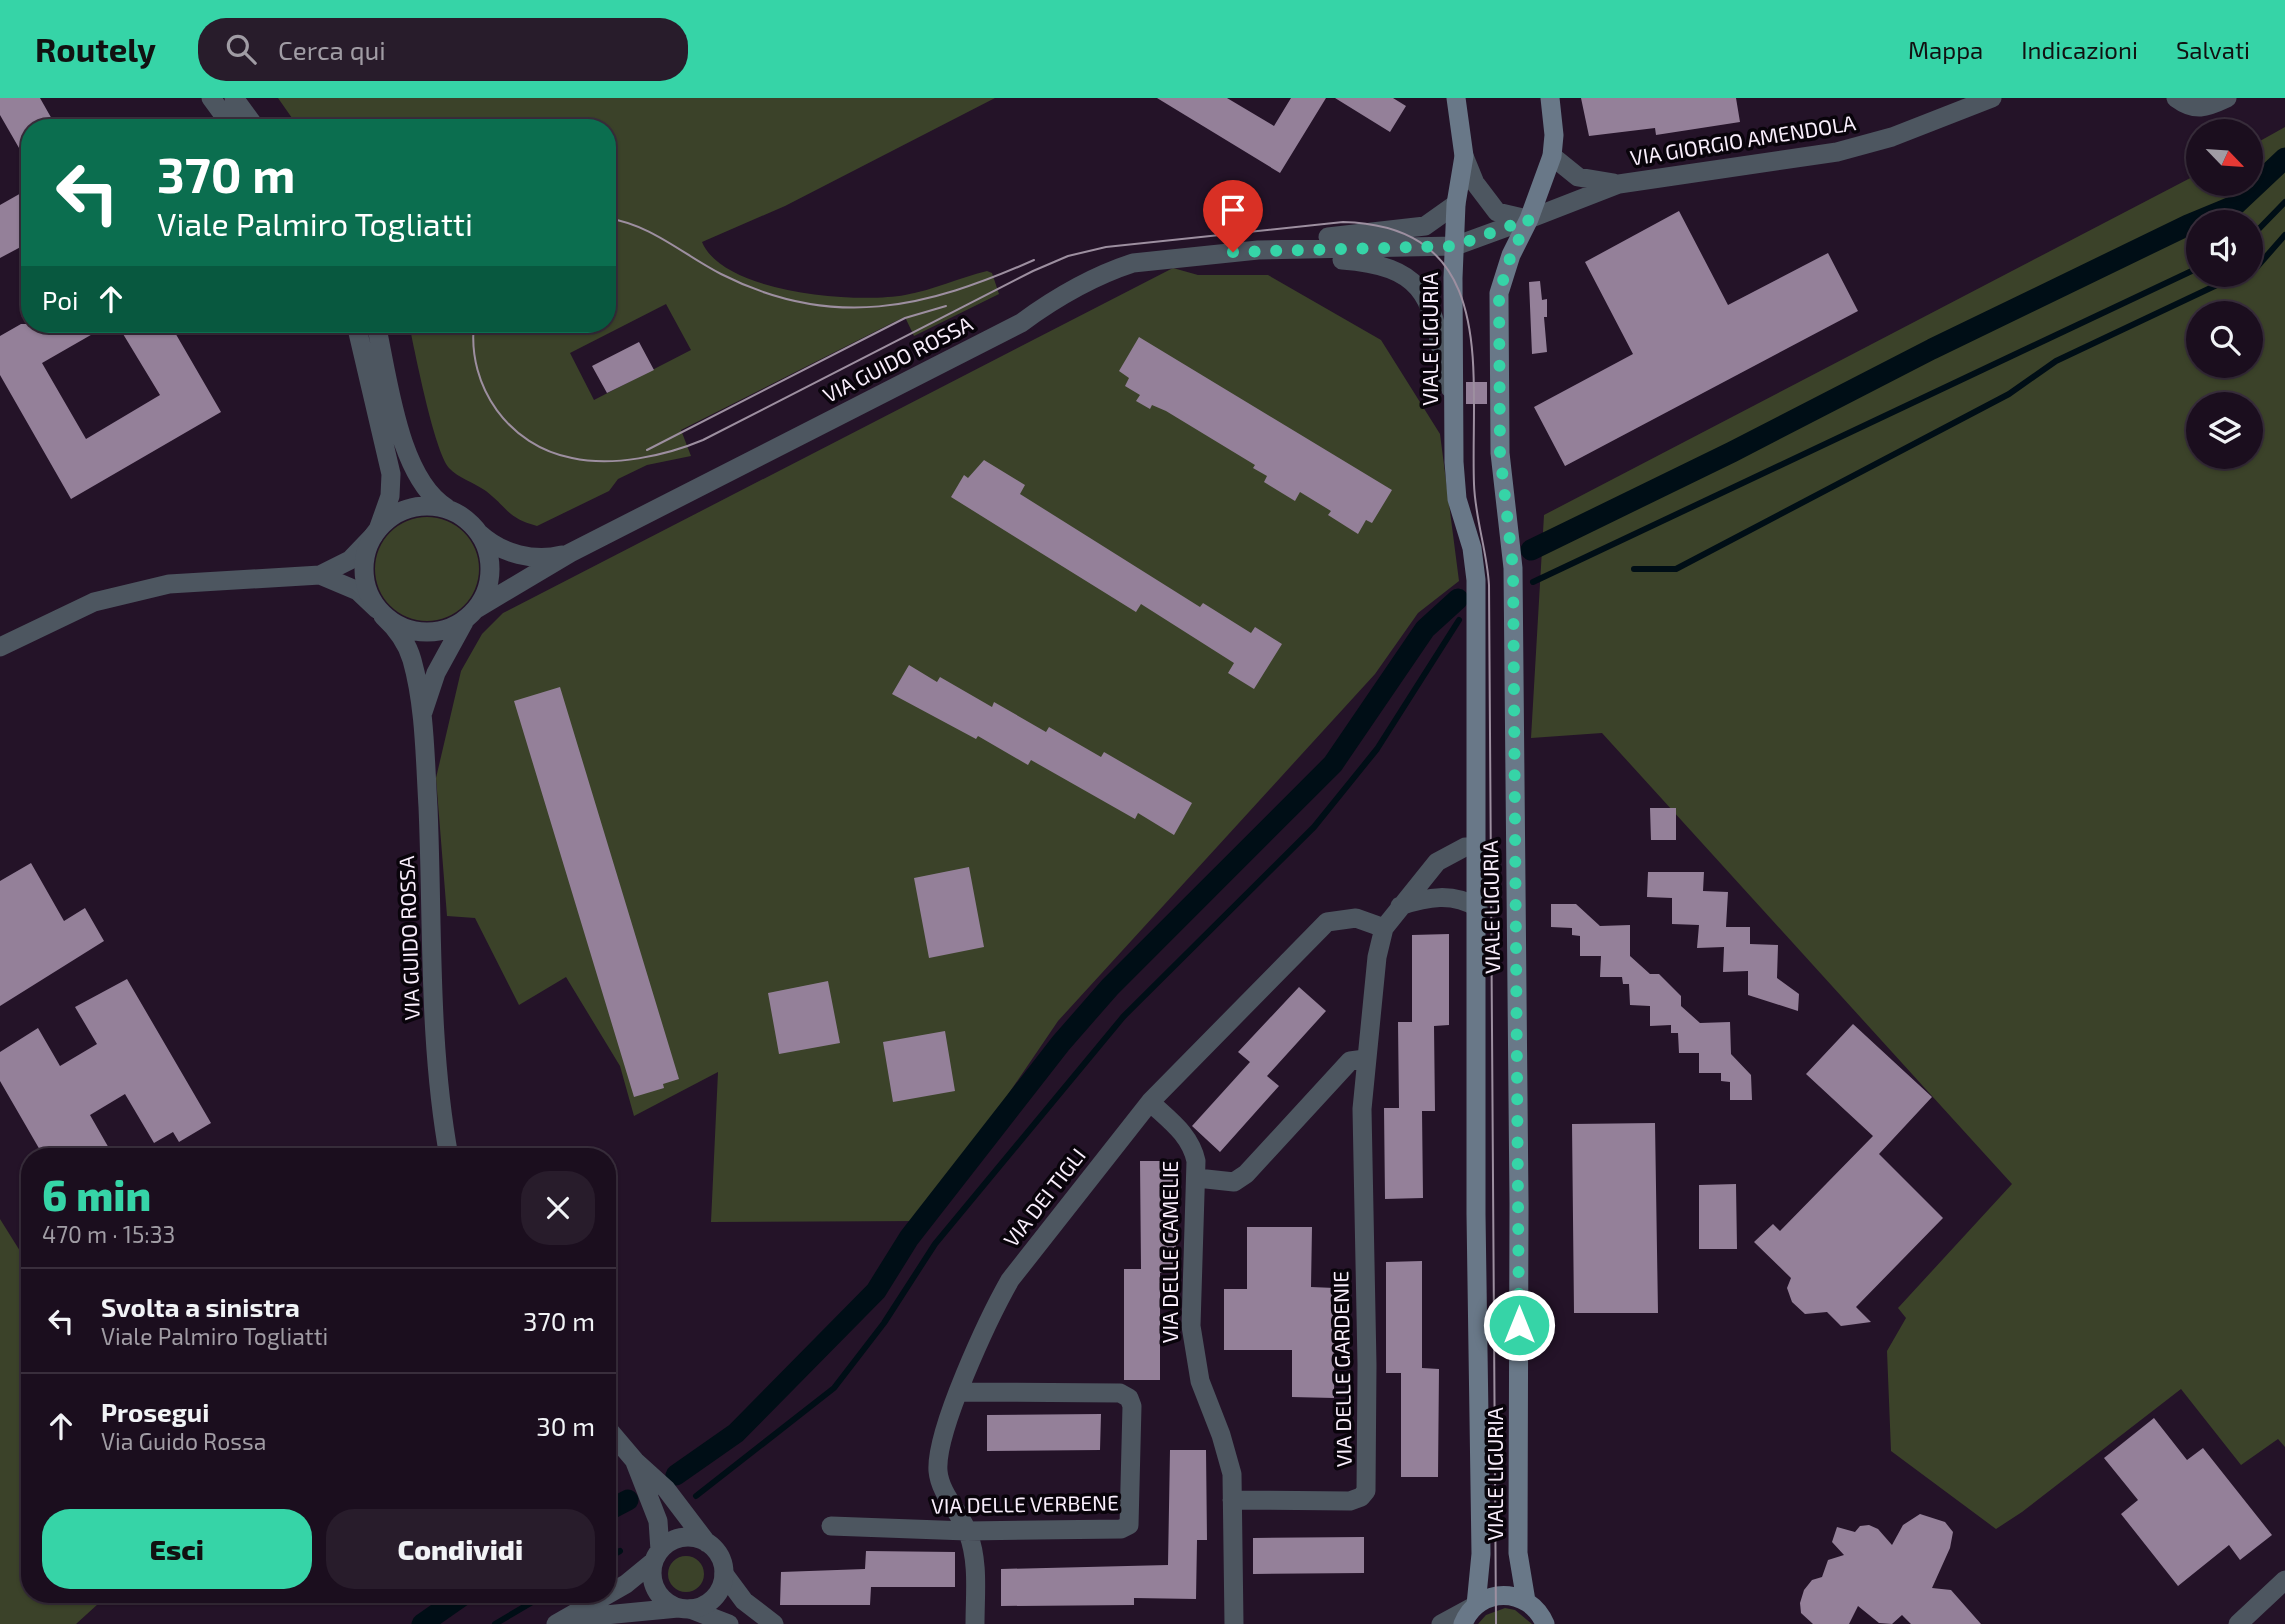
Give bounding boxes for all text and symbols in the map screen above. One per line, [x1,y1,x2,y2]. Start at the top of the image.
search box [198,18,688,81]
text: Routely [35,29,156,69]
icon: search [222,30,260,68]
text: Cerca qui [278,34,386,65]
text: Mappa [1908,35,1983,64]
text: Indicazioni [2021,35,2138,64]
text: Salvati [2176,35,2250,64]
street label: VIA GIORGIO AMENDOLA [1628,109,1857,170]
north arrow [2186,119,2263,196]
map controls [2186,119,2263,469]
text: 370 m [157,144,295,203]
icon: left [42,147,133,238]
pin [1203,180,1263,252]
icon: arrive [1214,191,1252,229]
text: Viale Palmiro Togliatti [157,204,473,242]
button: sound [2186,210,2263,287]
street label: VIALE LIGURIA [1417,272,1442,406]
icon: ahead [92,280,130,318]
text: Poi [42,284,78,315]
button: search [2186,301,2263,378]
street label: VIA GUIDO ROSSA [818,310,976,407]
button: layers [2186,392,2263,469]
street label: VIALE LIGURIA [1477,840,1504,974]
street label: VIA GUIDO ROSSA [393,855,424,1021]
street label: VIA DEI TIGLI [998,1143,1090,1251]
street label: VIA DELLE CAMELIE [1157,1161,1182,1343]
text: 6 min [42,1169,151,1219]
button: close [521,1171,595,1245]
text: 470 m · 15:33 [42,1220,175,1248]
street label: VIA DELLE GARDENIE [1327,1271,1356,1467]
position arrow [1482,1288,1556,1362]
text: Svolta a sinistra [101,1291,300,1322]
icon: left [42,1302,80,1340]
text: 370 m [523,1305,595,1336]
text: Viale Palmiro Togliatti [101,1322,328,1350]
text: Prosegui [101,1396,209,1427]
icon: ahead [42,1407,80,1445]
street label: VIALE LIGURIA [1482,1407,1507,1541]
text: 30 m [536,1410,595,1441]
text: Via Guido Rossa [101,1427,266,1455]
street label: VIA DELLE VERBENE [931,1489,1119,1518]
button: Esci [42,1509,312,1589]
button: Condividi [326,1509,595,1589]

